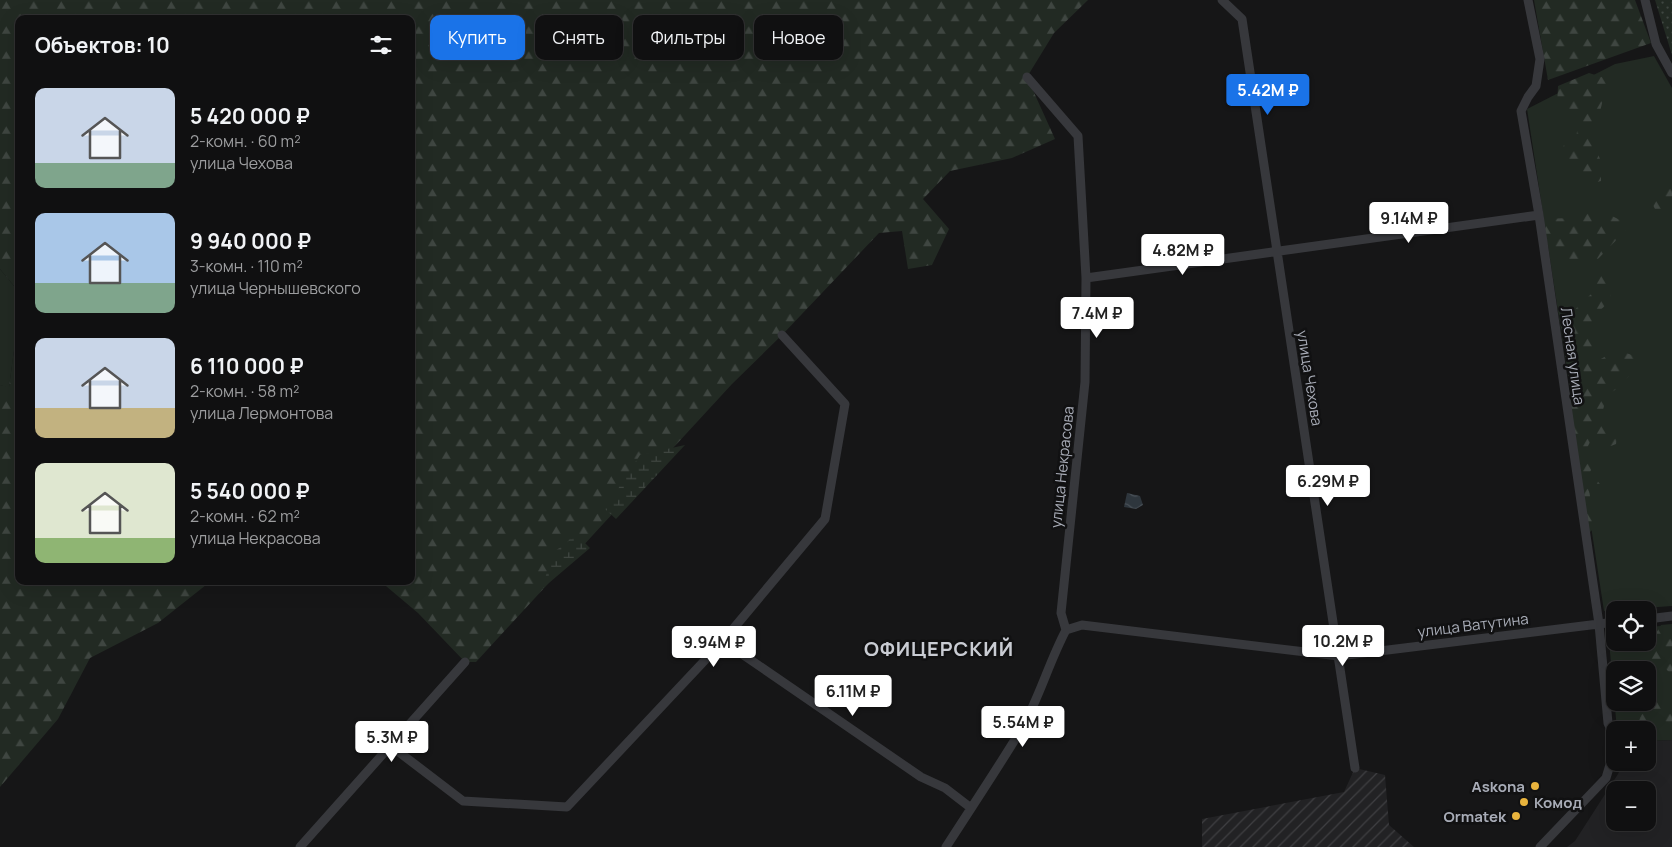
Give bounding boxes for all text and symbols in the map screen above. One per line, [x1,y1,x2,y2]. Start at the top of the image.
chip: Купить [430,15,525,60]
chip: Снять [535,15,623,60]
chip: Фильтры [633,15,744,60]
chip: Новое [754,15,843,60]
text: Объектов: 10 [35,31,170,59]
icon: filters [367,31,395,59]
pin: 5.42M ₽ [1222,74,1314,116]
text: 5.42M ₽ [1237,79,1299,101]
text: 5 420 000 ₽ [190,102,310,130]
icon: home [75,108,135,168]
text: 2-комн. · 60 m² [190,130,301,152]
text: улица Чехова [190,152,293,174]
pin: 9.14M ₽ [1363,202,1455,244]
text: 9.14M ₽ [1380,207,1438,229]
text: 9 940 000 ₽ [190,227,311,255]
icon: home [75,233,135,293]
pin: 4.82M ₽ [1137,234,1229,276]
text: 4.82M ₽ [1152,239,1214,261]
text: 3-комн. · 110 m² [190,255,303,277]
text: улица Чернышевского [190,277,361,299]
pin: 7.4M ₽ [1056,296,1138,339]
text: 7.4M ₽ [1072,302,1122,324]
street label: Лесная улица [1556,306,1590,406]
street label: улица Чехова [1292,329,1328,427]
text: 6 110 000 ₽ [190,352,304,380]
icon: home [75,358,135,418]
text: 2-комн. · 58 m² [190,380,299,402]
text: улица Лермонтова [190,402,333,424]
street label: улица Некрасова [1045,405,1079,529]
pin: 6.29M ₽ [1282,464,1374,507]
text: 6.29M ₽ [1297,470,1359,492]
text: 5 540 000 ₽ [190,477,310,505]
icon: home [75,483,135,543]
text: 2-комн. · 62 m² [190,505,300,527]
text: улица Некрасова [190,527,321,549]
map controls [1606,601,1656,831]
button: locate [1606,601,1656,651]
street label: улица Ватутина [1416,608,1530,642]
pin: 10.2M ₽ [1297,624,1389,667]
pin: 9.94M ₽ [668,626,760,668]
text: 10.2M ₽ [1313,630,1373,652]
text: 9.94M ₽ [683,631,745,653]
district label: ОФИЦЕРСКИЙ [864,635,1014,662]
button: layers [1606,661,1656,711]
pin: 6.11M ₽ [807,674,899,717]
text: 6.11M ₽ [826,680,880,702]
pin: 5.54M ₽ [977,706,1069,748]
text: 5.54M ₽ [992,711,1054,733]
pin: 5.3M ₽ [351,720,433,763]
button: + [1606,721,1656,771]
text: 5.3M ₽ [366,726,418,748]
place label: Askona [1472,776,1525,797]
marker: Askona [1529,780,1541,792]
button: − [1606,781,1656,831]
place label: Комод [1534,792,1583,813]
marker: Комод [1518,796,1530,808]
place label: Ormatek [1443,806,1507,827]
marker: Ormatek [1510,810,1522,822]

